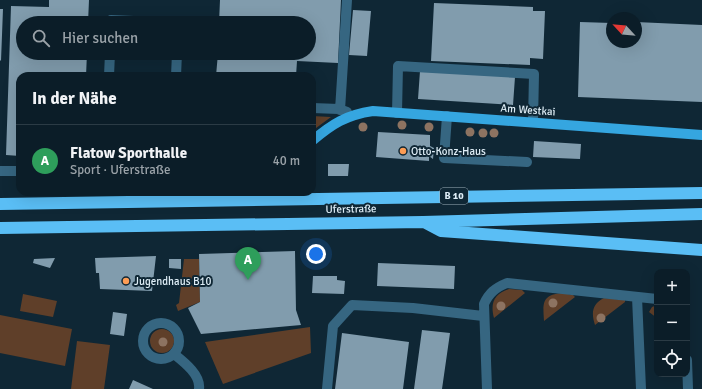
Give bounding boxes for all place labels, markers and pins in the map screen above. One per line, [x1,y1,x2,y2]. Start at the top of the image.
place label: Otto-Konz-Haus [411,145,486,158]
marker: Otto-Konz-Haus [398,146,408,156]
pin: A [235,247,261,280]
place label: Jugendhaus B10 [134,275,212,288]
marker: Jugendhaus B10 [121,276,131,286]

